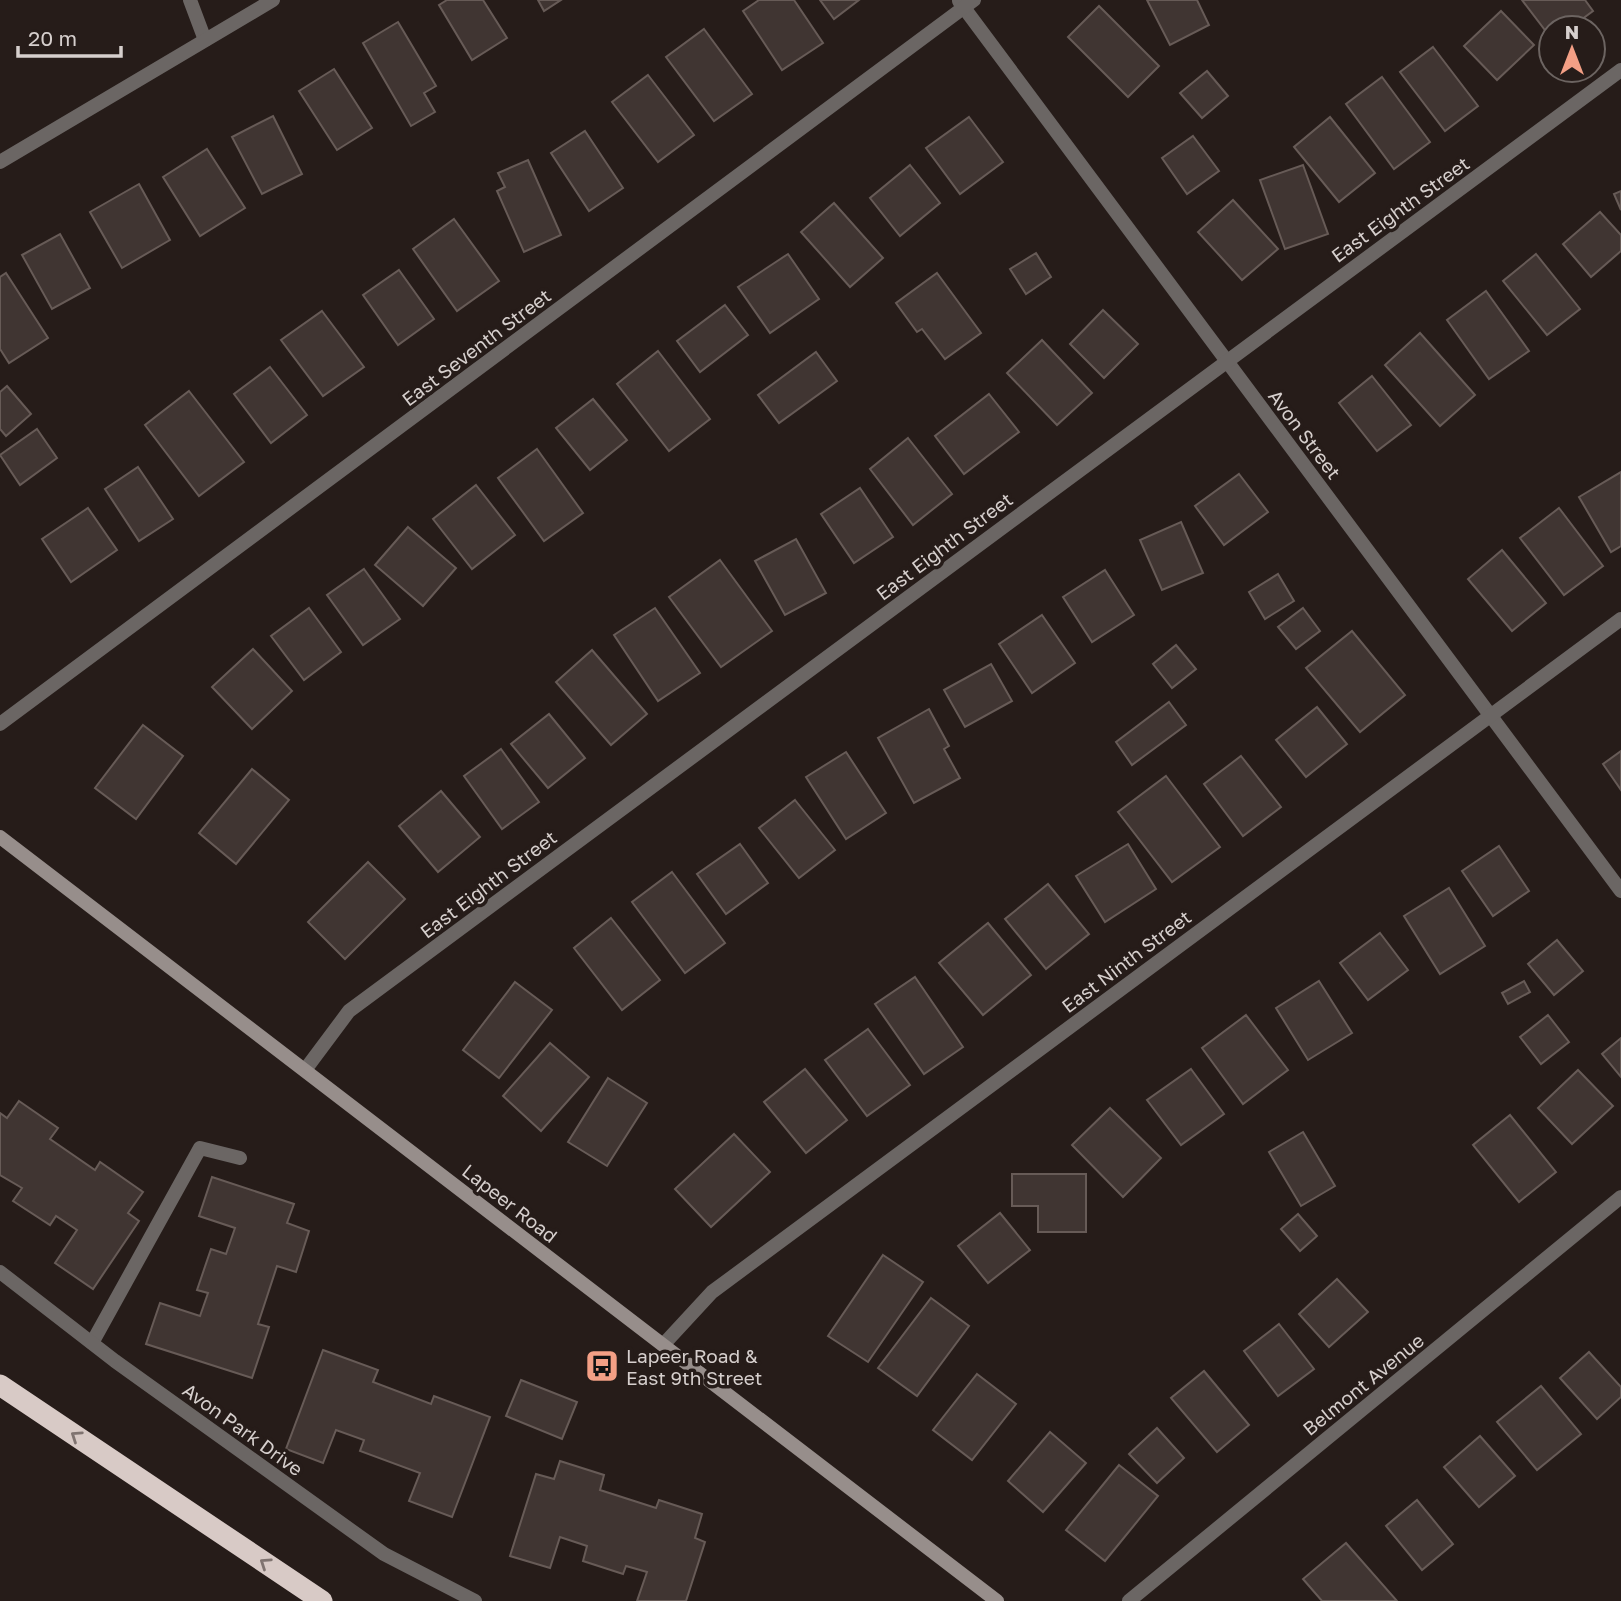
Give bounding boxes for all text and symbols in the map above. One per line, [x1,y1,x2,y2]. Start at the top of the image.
scale bar [18,14,121,58]
north arrow [1537,14,1607,84]
text: N [1565,20,1579,43]
text: 20 m [28,25,77,51]
street label: East Eighth Street [1327,151,1473,267]
street label: East Seventh Street [397,284,555,410]
street label: Avon Street [1264,385,1346,483]
street label: East Eighth Street [871,487,1017,605]
street label: East Eighth Street [415,825,561,943]
street label: East Ninth Street [1057,905,1195,1017]
street label: Lapeer Road [458,1159,562,1247]
street label: Belmont Avenue [1298,1328,1428,1440]
place label: Lapeer Road & East 9th Street [626,1344,762,1389]
bus stop icon: Lapeer Road & East 9th Street [583,1347,621,1385]
street label: Avon Park Drive [179,1378,307,1480]
one-way arrow [71,1432,84,1445]
one-way arrow [260,1559,273,1571]

